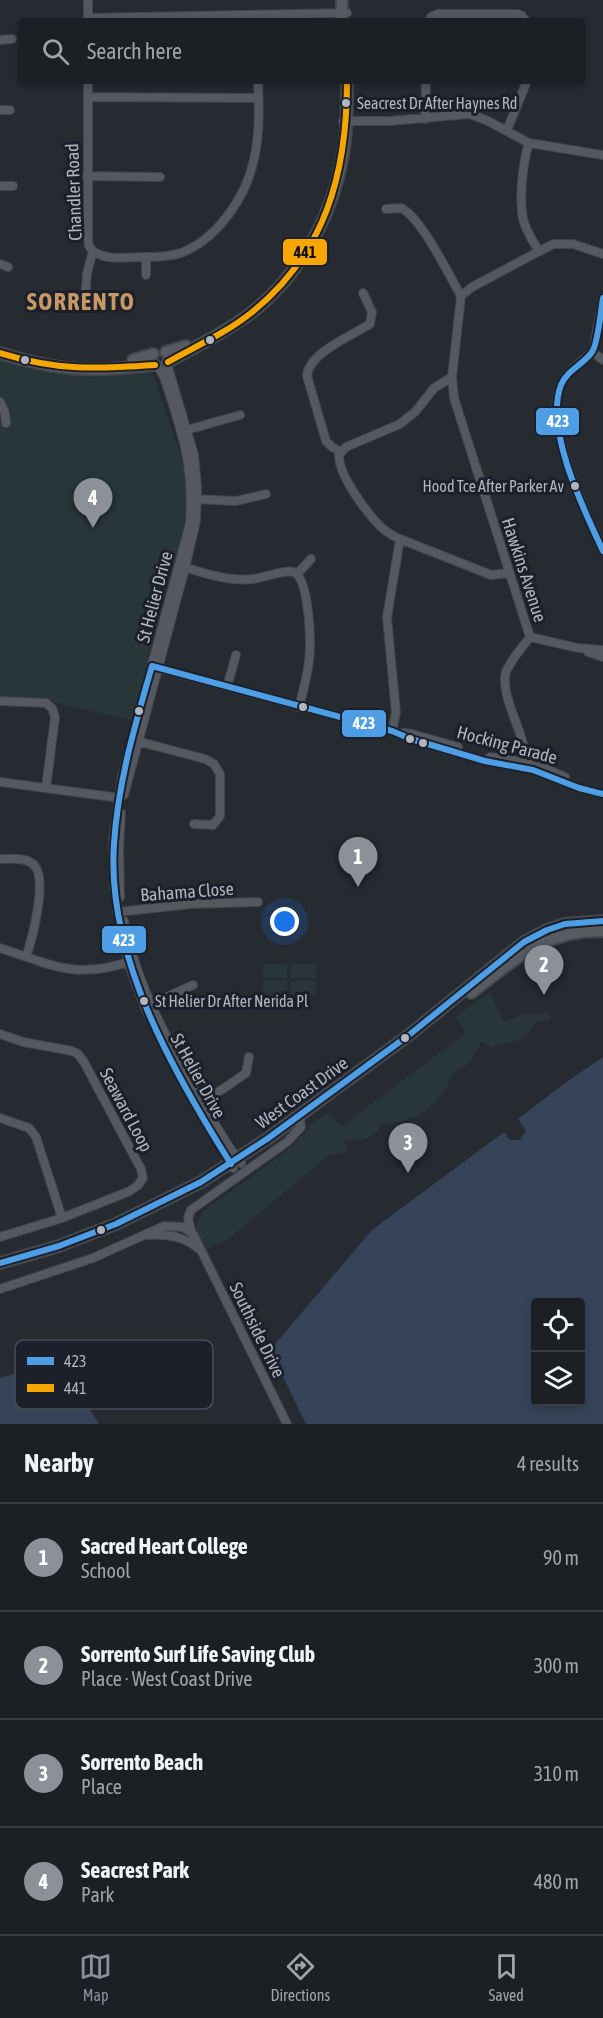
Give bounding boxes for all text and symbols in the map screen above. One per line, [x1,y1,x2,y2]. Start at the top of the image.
search box [18,18,585,84]
icon: search [39,35,72,68]
text: Search here [87,38,182,64]
place label: Seacrest Dr After Haynes Rd [357,94,517,113]
marker: Seacrest Dr After Haynes Rd [340,97,352,109]
street label: Chandler Road [61,143,86,241]
line badge: 441 [282,238,328,266]
text: 441 [293,243,317,261]
district label: SORRENTO [27,288,135,315]
unlabelled marker [204,334,216,346]
unlabelled marker [19,354,31,366]
line badge: 423 [535,407,580,436]
text: 423 [546,412,569,430]
place label: Hood Tce After Parker Av [423,477,564,495]
pin: 4 [74,478,112,528]
marker: Hood Tce After Parker Av [569,480,581,492]
street label: Hawkins Avenue [498,515,551,625]
street label: St Helier Drive [132,549,177,645]
unlabelled marker [297,701,309,713]
unlabelled marker [133,705,145,717]
line badge: 423 [341,709,387,738]
text: 423 [352,714,375,732]
street label: Hocking Parade [455,721,560,768]
unlabelled marker [404,733,416,745]
unlabelled marker [417,737,429,749]
pin: 1 [338,838,378,887]
street label: Bahama Close [140,878,234,905]
your location [270,907,299,936]
line badge: 423 [101,925,147,954]
text: 423 [112,931,135,949]
pin: 2 [524,946,564,995]
place label: St Helier Dr After Nerida Pl [155,992,309,1010]
marker: St Helier Dr After Nerida Pl [138,995,150,1007]
street label: St Helier Drive [167,1030,230,1122]
unlabelled marker [399,1032,411,1044]
street label: West Coast Drive [252,1052,352,1133]
street label: Seaward Loop [96,1064,157,1155]
pin: 3 [388,1124,428,1173]
unlabelled marker [95,1224,107,1236]
street label: Southside Drive [225,1279,290,1381]
map controls [531,1298,585,1406]
button: locate [531,1298,585,1352]
legend [15,1340,213,1409]
text: 423 [64,1352,87,1370]
button: layers [531,1352,585,1406]
text: 441 [64,1379,87,1397]
text: Nearby [24,1448,94,1478]
text: 4 results [517,1452,579,1475]
text: Sacred Heart College [81,1533,248,1559]
text: 1 [39,1546,48,1569]
text: 90 m [543,1546,579,1569]
text: School [81,1559,131,1582]
text: Sorrento Surf Life Saving Club [81,1641,315,1667]
text: 2 [39,1654,48,1677]
text: 300 m [534,1654,579,1677]
text: Place · West Coast Drive [81,1667,252,1690]
text: Sorrento Beach [81,1749,203,1775]
text: 3 [39,1762,48,1785]
text: 310 m [534,1762,579,1785]
text: Place [81,1775,122,1798]
text: Seacrest Park [81,1857,189,1883]
text: 4 [39,1870,48,1893]
text: 480 m [534,1870,579,1893]
text: Park [81,1883,114,1906]
tab: Map [79,1950,112,2004]
tab: Directions [270,1950,330,2004]
tab: Saved [488,1950,524,2004]

